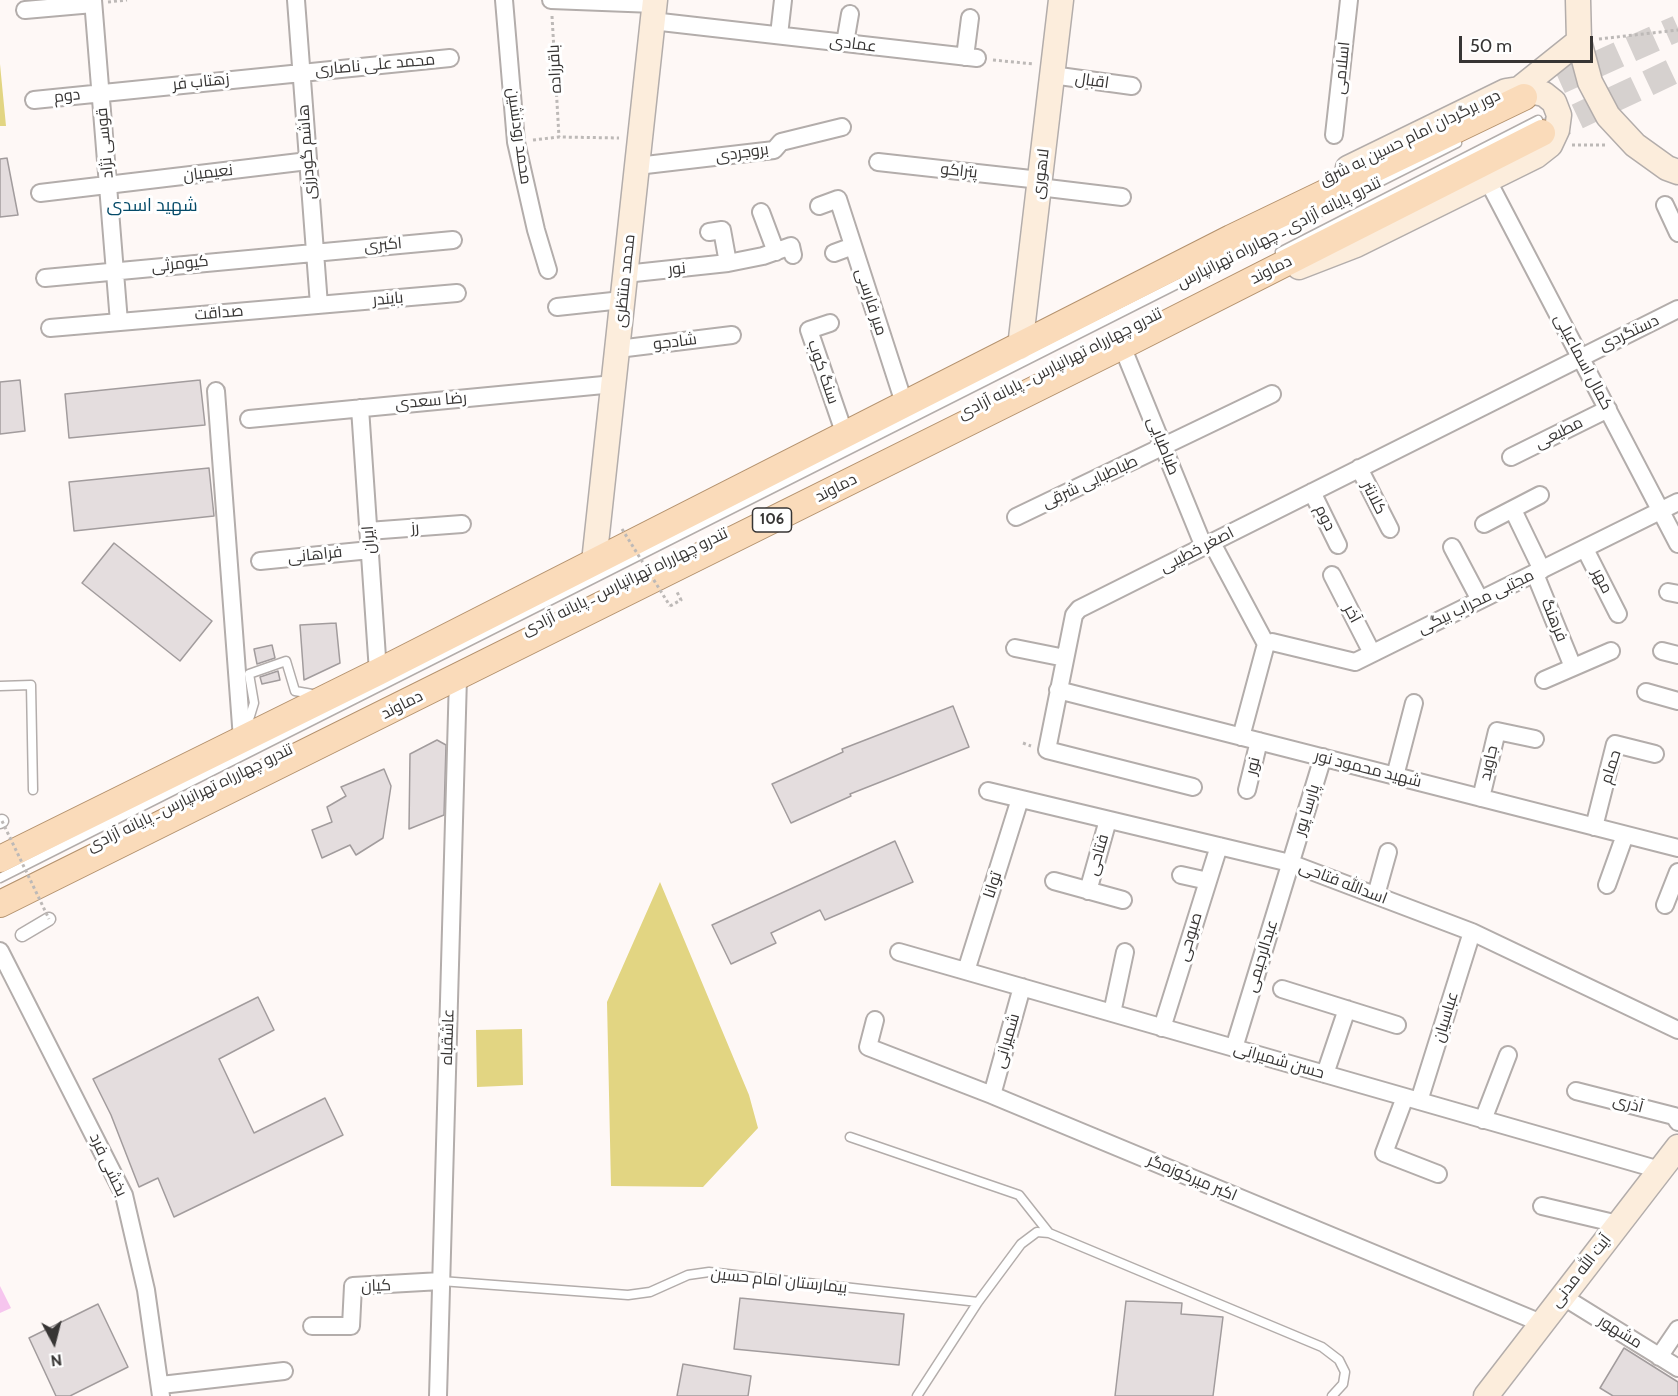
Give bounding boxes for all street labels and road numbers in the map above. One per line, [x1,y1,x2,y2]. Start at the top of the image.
street label: عمادی [828,32,878,56]
street label: اسلامی [1330,41,1354,95]
street label: باقرزاده [544,44,566,94]
street label: محمد علی ناصاری [314,50,436,80]
street label: زهتاب فر [172,69,230,95]
street label: اقبال [1074,69,1110,93]
street label: دوم [53,85,81,107]
street label: محمد رودنشین [503,86,535,186]
street label: دور برگردان امام حسین به شرق [1316,86,1504,190]
street label: هاشم گودرزی [294,104,320,200]
street label: قوسی نژاد [92,107,118,179]
street label: بروجردی [714,140,770,166]
street label: لاهوری [1028,148,1054,200]
street label: نعیمیان [182,160,234,186]
street label: پتراکو [939,160,979,182]
street label: تندرو پایانه آزادی ـ چهارراه تهرانپارس [1174,173,1384,293]
street label: محمد منتظری [611,233,639,329]
street label: اکبری [363,234,403,256]
street label: کیومرثی [150,251,210,277]
street label: دماوند [1247,251,1295,289]
street label: نور [667,259,687,279]
street label: میر فارسی [851,266,891,338]
street label: بایندر [372,288,404,310]
street label: صداقت [194,301,244,325]
street label: تندرو چهارراه تهرانپارس ـ پایانه آزادی [955,304,1165,424]
street label: کمال اسماعیلی [1550,311,1616,413]
street label: دستگردی [1596,311,1662,355]
street label: شادجو [652,330,698,354]
street label: سنگ کوب [803,337,843,407]
street label: رضا سعدی [394,388,468,414]
street label: مطیعی [1532,413,1586,453]
street label: طباطبایی [1143,414,1183,478]
street label: طباطبایی شرقی [1039,452,1141,512]
street label: دماوند [812,469,860,507]
street label: کلانتر [1358,478,1390,518]
street label: دوم [1311,502,1339,534]
road number: 106 [752,508,792,532]
street label: رز [410,518,420,538]
street label: اصغر خطیبی [1157,523,1237,577]
street label: تندرو چهارراه تهرانپارس ـ پایانه آزادی [519,524,731,640]
street label: ایران [358,525,380,555]
street label: فراهانی [287,543,343,567]
street label: مهر [1588,565,1616,597]
street label: مجتبی محراب بیگی [1415,566,1537,638]
street label: فرهنگ [1537,596,1571,644]
street label: آخر [1339,602,1365,626]
street label: دماوند [378,686,426,724]
street label: تندرو چهارراه تهرانپارس ـ پایانه آزادی [84,740,296,856]
street label: جاوید [1476,744,1502,782]
street label: شهید محمود نور [1312,746,1424,792]
street label: حمام [1597,748,1625,786]
street label: نور [1242,755,1264,777]
street label: پارسا پور [1290,782,1324,838]
street label: فتاحی [1083,832,1113,878]
street label: اسدالله فتاحی [1296,857,1390,909]
street label: توانا [980,869,1006,901]
street label: صبوحی [1173,910,1207,964]
street label: عبدالرحیمی [1242,917,1282,995]
street label: عباسیان [1429,989,1463,1045]
street label: عاشقباه [437,1008,459,1066]
street label: شمیرانی [990,1011,1024,1071]
street label: حسن شمیرانی [1231,1039,1327,1083]
street label: آذری [1611,1091,1645,1117]
street label: بخشی فرد [85,1130,131,1200]
street label: اکبر میرکوزه‌گر [1144,1150,1240,1206]
street label: آیت الله مدنی [1547,1231,1615,1311]
street label: بیمارستان امام حسین [710,1264,848,1298]
street label: کیان [361,1276,391,1296]
street label: مشهور [1595,1311,1645,1353]

